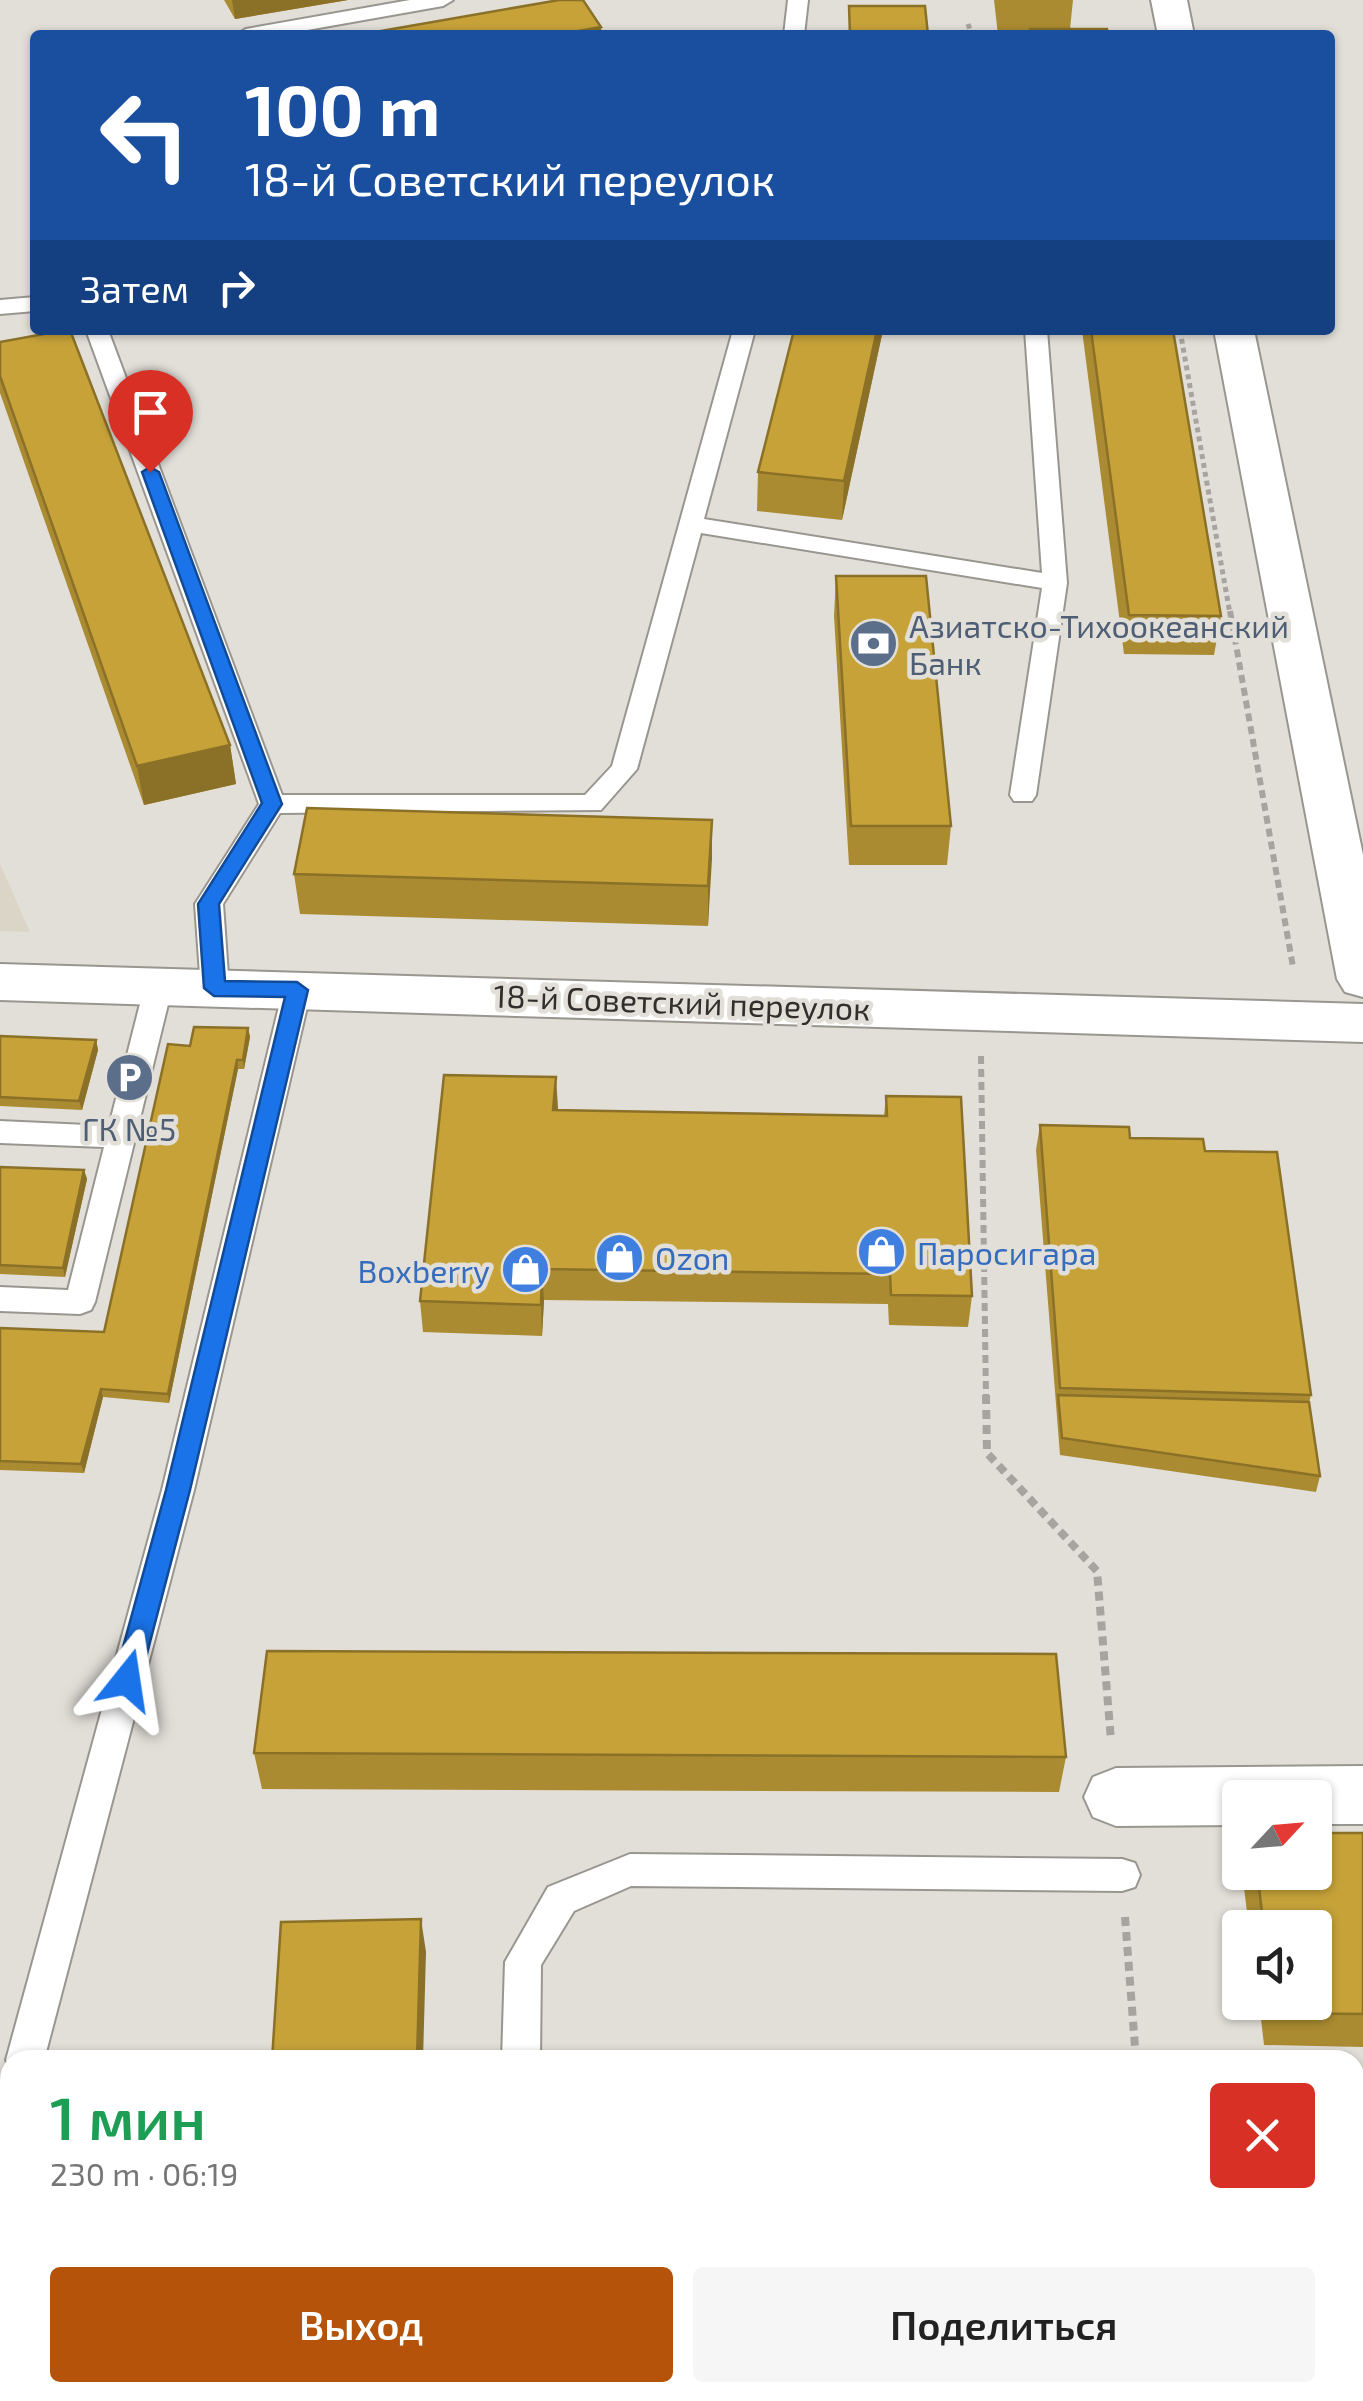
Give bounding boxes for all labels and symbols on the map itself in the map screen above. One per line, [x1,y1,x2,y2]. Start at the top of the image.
pin [108,370,193,473]
place label: Азиатско-Тихоокеанский Банк [909,606,1289,681]
bank icon: Азиатско-Тихоокеанский Банк [848,617,900,669]
street label: 18-й Советский переулок [493,975,871,1028]
parking icon: ГК №5 [103,1052,155,1104]
place label: ГК №5 [82,1109,176,1147]
shop icon: Паросигара [856,1226,908,1278]
shop icon: Ozon [594,1231,646,1283]
place label: Паросигара [917,1233,1096,1271]
place label: Ozon [655,1238,729,1276]
shop icon: Boxberry [499,1244,551,1296]
place label: Boxberry [357,1251,490,1289]
position arrow [75,1628,179,1732]
north arrow [1222,1780,1332,1890]

